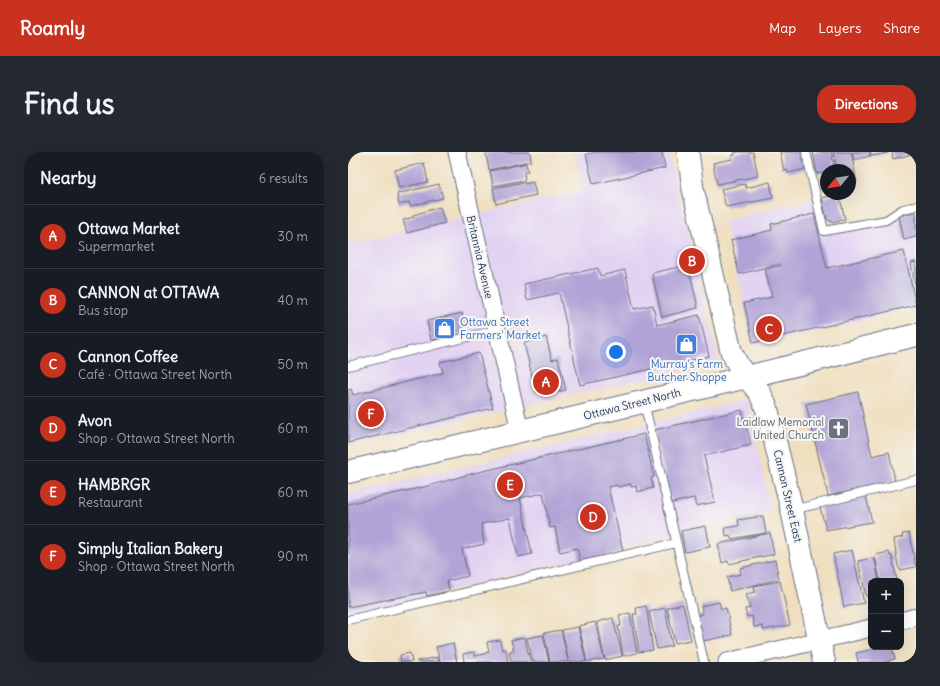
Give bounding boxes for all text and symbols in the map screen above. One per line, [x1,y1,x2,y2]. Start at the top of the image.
text: Roamly [20,16,85,40]
text: Map [769,19,796,37]
text: Layers [818,19,861,37]
text: Share [883,19,920,37]
button: Directions [817,85,916,123]
text: Find us [24,86,115,122]
north arrow [820,164,856,200]
text: Nearby [40,167,96,189]
text: 6 results [259,170,308,187]
street label: Britannia Avenue [464,214,496,300]
text: Ottawa Market [78,219,180,238]
text: A [49,228,57,245]
text: 30 m [278,228,308,245]
text: Supermarket [78,238,155,255]
pin: B [679,246,705,276]
text: CANNON at OTTAWA [78,283,219,302]
text: B [49,292,57,309]
text: 40 m [277,292,308,309]
text: Bus stop [78,302,128,319]
pin: C [756,314,782,344]
shop icon: Ottawa Street Farmers' Market [432,315,458,341]
place label: Ottawa Street Farmers' Market [460,315,541,342]
shop icon: Murray's Farm Butcher Shoppe [674,331,700,357]
your location [606,342,626,362]
text: Cannon Coffee [78,347,178,366]
text: C [49,356,57,373]
text: 50 m [277,356,308,373]
place label: Murray's Farm Butcher Shoppe [647,357,727,384]
text: Café · Ottawa Street North [78,366,232,383]
pin: A [533,367,559,397]
street label: Ottawa Street North [582,385,682,423]
pin: F [358,399,384,429]
text: Avon [78,411,112,430]
place label: Laidlaw Memorial United Church [737,415,824,442]
church icon: Laidlaw Memorial United Church [826,415,852,441]
text: D [48,420,58,437]
text: 60 m [277,420,308,437]
text: Shop · Ottawa Street North [78,430,235,447]
street label: Cannon Street East [771,448,806,544]
pin: E [497,470,523,500]
text: HAMBRGR [78,475,150,494]
text: E [49,484,57,501]
text: 60 m [277,484,308,501]
text: Restaurant [78,494,143,511]
pin: D [580,502,606,532]
text: Simply Italian Bakery [78,539,223,558]
text: F [49,548,57,565]
text: 90 m [277,548,308,565]
text: Shop · Ottawa Street North [78,558,235,575]
map controls [868,578,904,650]
button: + [868,578,904,614]
button: − [868,614,904,650]

